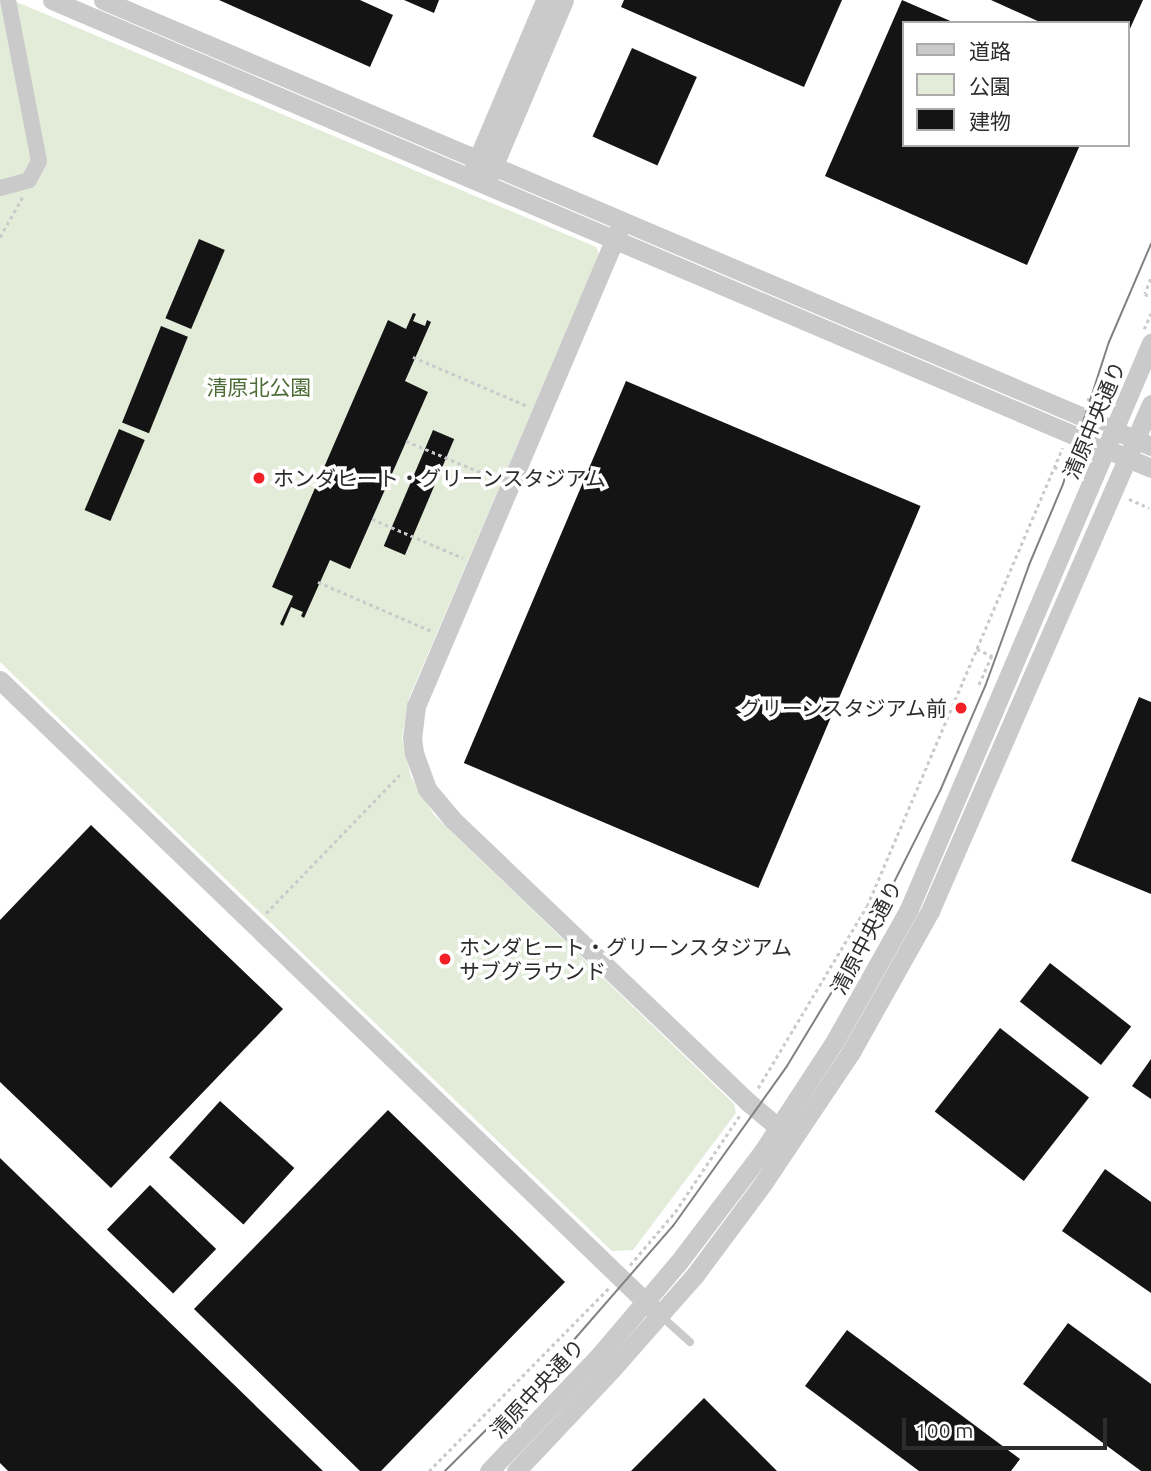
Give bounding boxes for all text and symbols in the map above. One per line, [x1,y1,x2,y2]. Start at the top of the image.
legend [902,21,1130,147]
text: 道路 [969,39,1011,63]
text: 公園 [969,74,1011,98]
text: 建物 [969,109,1011,133]
street label: 清原中央通り [1058,357,1130,483]
park label: 清原北公園 [207,374,311,400]
place label: ホンダヒート・グリーンスタジアム [273,465,609,491]
marker: ホンダヒート・グリーンスタジアム [251,470,267,486]
place label: グリーンスタジアム前 [737,695,947,721]
marker: グリーンスタジアム前 [953,700,969,716]
street label: 清原中央通り [825,875,907,999]
place label: ホンダヒート・グリーンスタジアム サブグラウンド [459,934,795,984]
marker: ホンダヒート・グリーンスタジアム サブグラウンド [437,951,453,967]
street label: 清原中央通り [485,1333,589,1443]
scale bar [906,1404,1111,1448]
text: 100 m [915,1418,973,1442]

